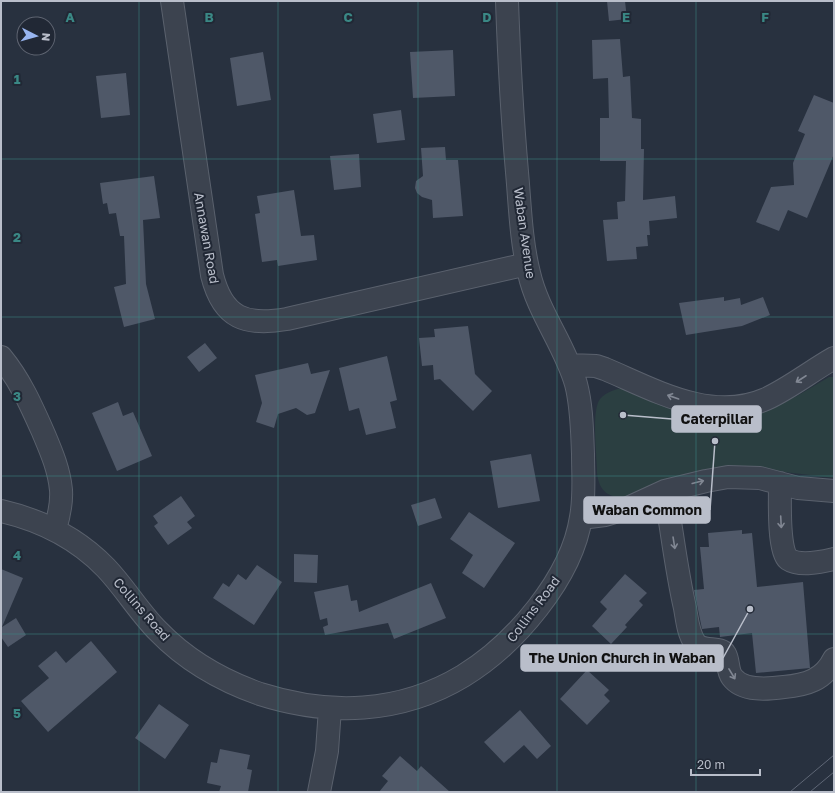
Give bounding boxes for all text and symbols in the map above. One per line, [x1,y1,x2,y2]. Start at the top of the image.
text: A [65,9,75,25]
text: B [204,9,214,25]
text: C [343,9,353,25]
text: D [482,9,492,25]
text: E [622,9,630,25]
text: F [761,9,769,25]
north arrow [16,16,56,56]
text: N [40,32,53,42]
text: 1 [14,71,21,87]
street label: Waban Avenue [511,186,539,280]
street label: Annawan Road [191,191,223,285]
text: 2 [13,229,21,245]
one-way arrow [796,375,807,383]
text: 3 [13,388,21,404]
one-way arrow [666,393,679,400]
callout: Caterpillar [672,406,761,432]
text: Caterpillar [681,410,754,427]
one-way arrow [691,478,704,486]
callout: Waban Common [584,497,710,523]
text: Waban Common [592,501,702,518]
one-way arrow [777,515,784,528]
one-way arrow [670,536,678,549]
text: 4 [13,547,21,563]
street label: Collins Road [503,573,563,645]
street label: Collins Road [110,574,174,644]
callout: The Union Church in Waban [521,645,723,671]
text: The Union Church in Waban [529,649,715,666]
one-way arrow [728,669,737,680]
text: 5 [13,705,21,721]
scale bar [691,751,760,777]
text: 20 m [697,757,725,772]

